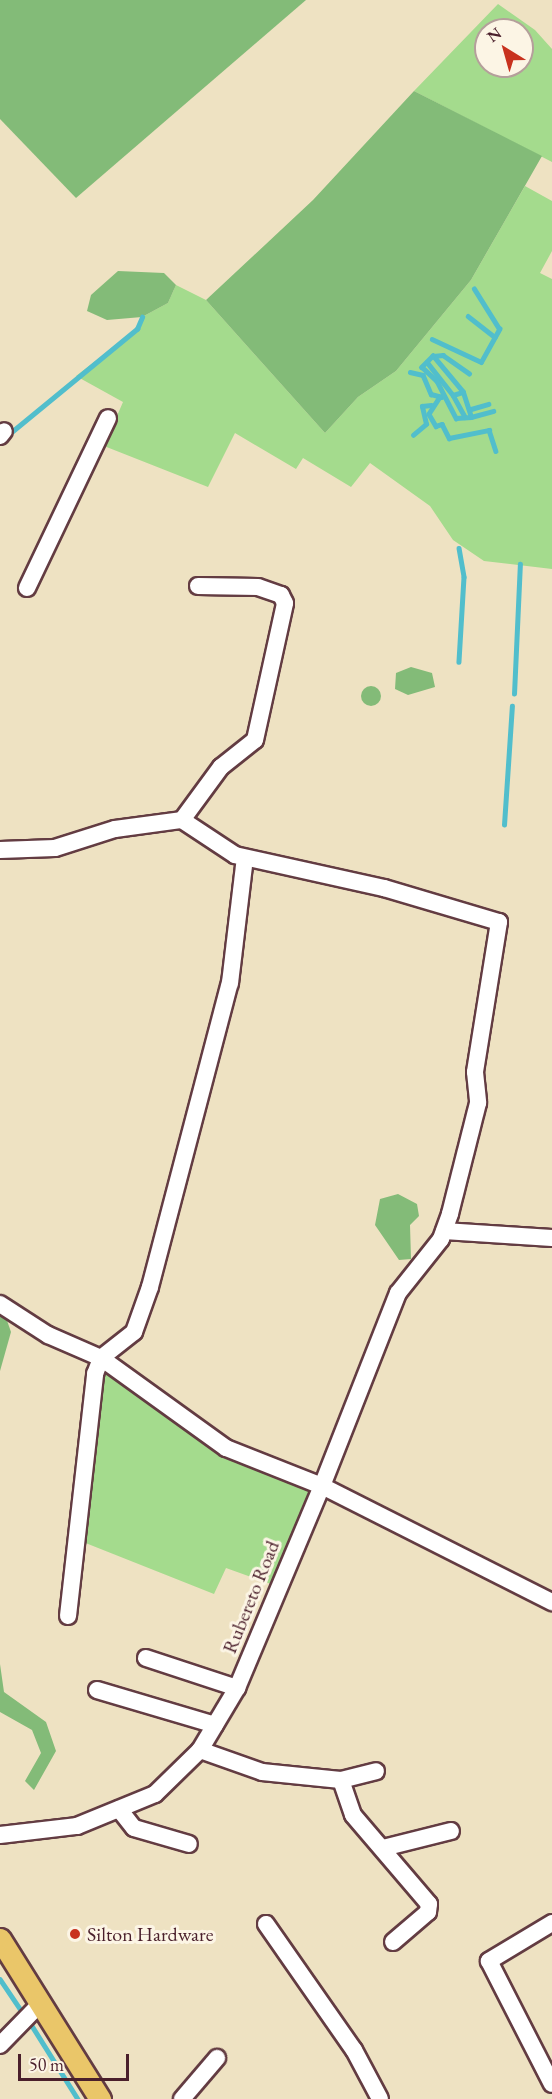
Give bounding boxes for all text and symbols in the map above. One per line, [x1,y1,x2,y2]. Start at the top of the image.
north arrow [474,18,534,78]
text: N [483,23,506,47]
street label: Rubereto Road [218,1537,284,1657]
place label: Silton Hardware [87,1922,214,1946]
marker: Silton Hardware [68,1927,82,1941]
scale bar [21,2042,132,2080]
text: 50 m [29,2053,64,2076]

